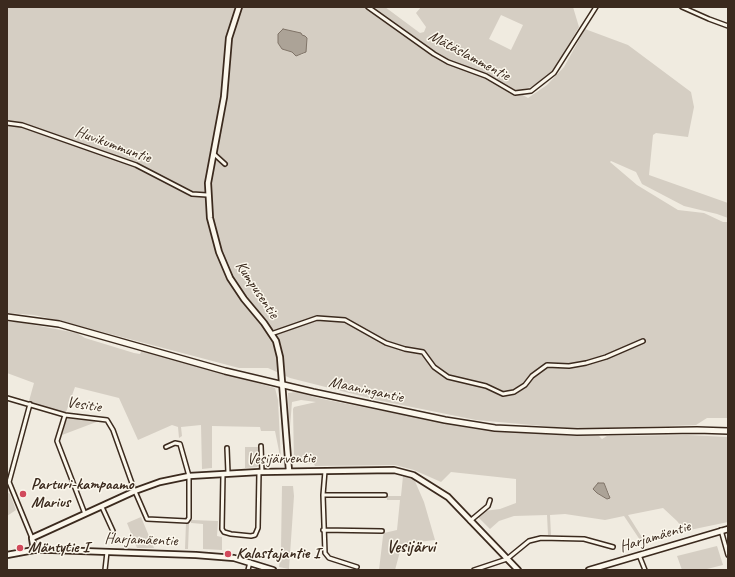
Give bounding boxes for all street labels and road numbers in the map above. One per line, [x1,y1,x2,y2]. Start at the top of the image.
street label: Mätäslammentie [425,26,513,86]
street label: Huvikummuntie [72,122,154,168]
street label: Kumpusentie [231,258,283,322]
street label: Maaningantie [327,373,405,407]
street label: Vesitie [65,393,103,417]
street label: Vesijärventie [247,449,315,469]
street label: Harjamäentie [617,517,693,557]
street label: Harjamäentie [104,529,178,551]

